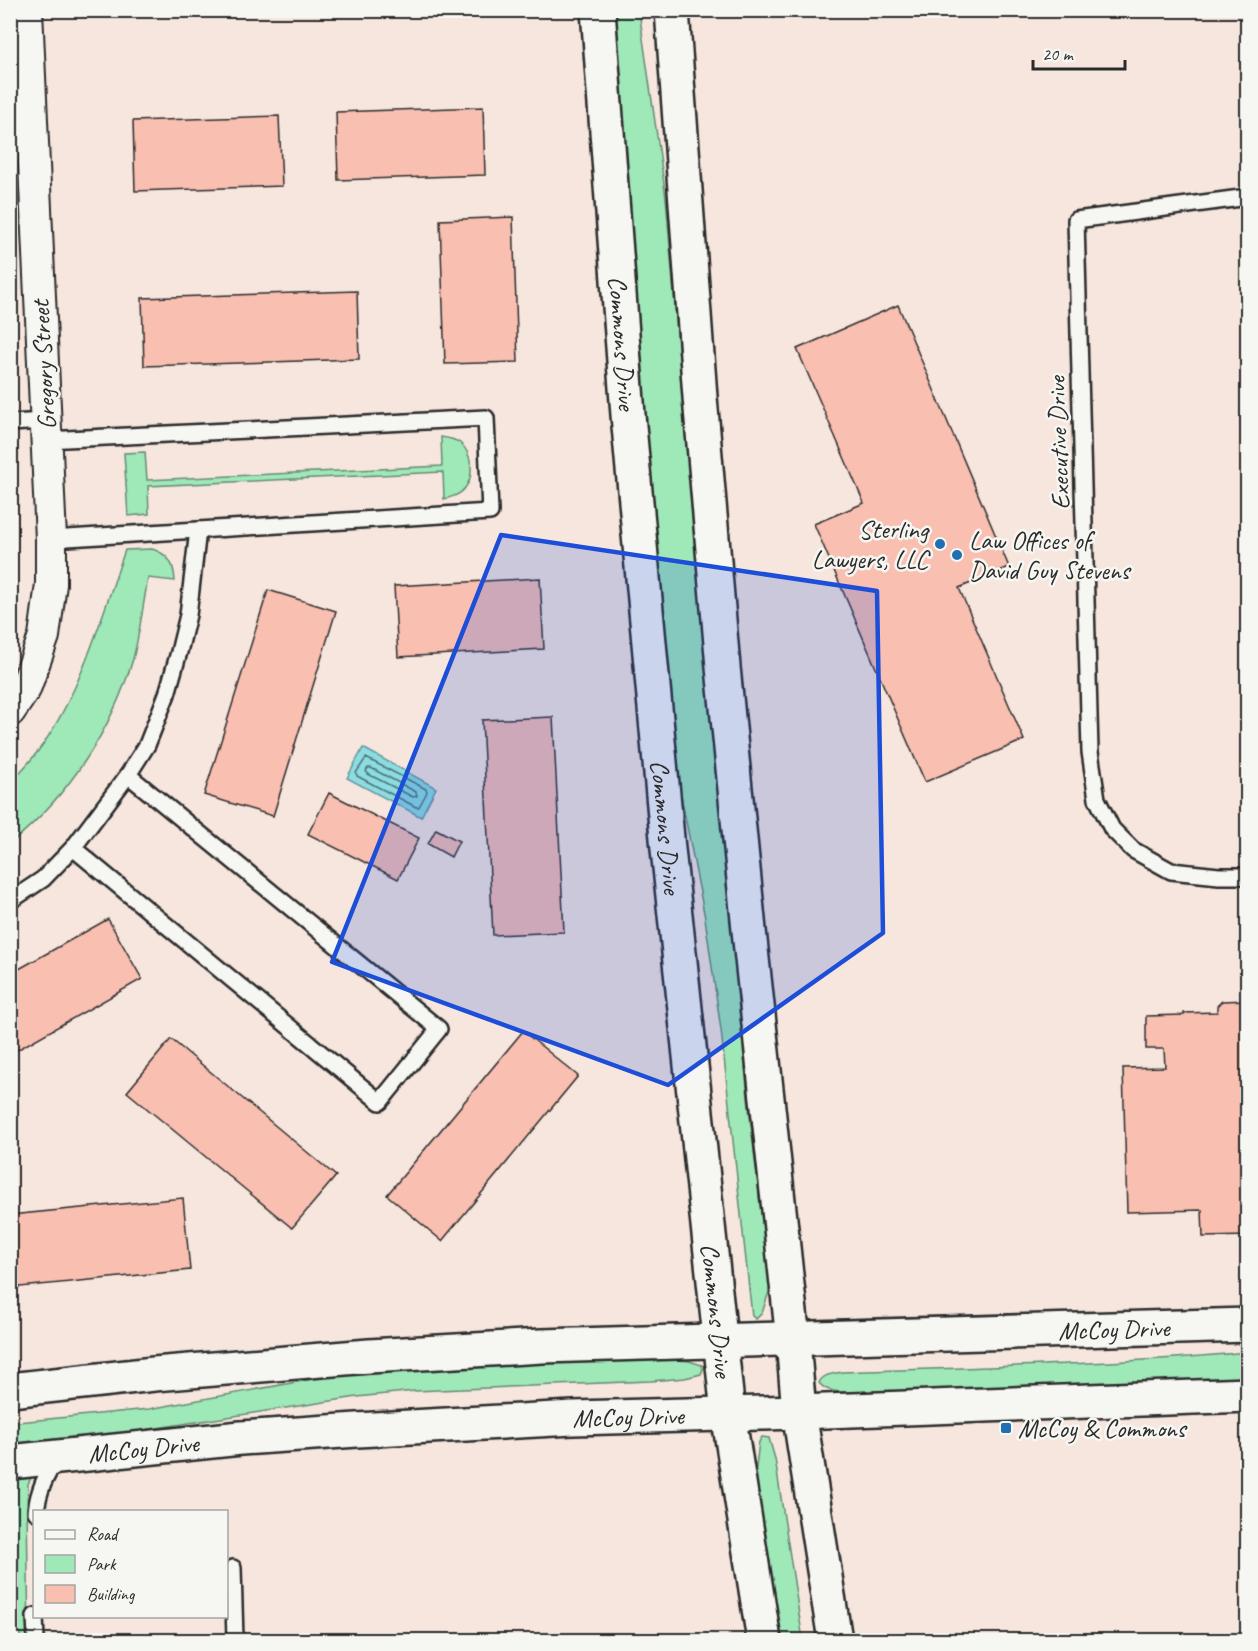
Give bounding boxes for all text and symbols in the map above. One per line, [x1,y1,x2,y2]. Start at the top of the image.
scale bar [1033,33,1124,71]
text: 20 m [1042,43,1075,65]
street label: Commons Drive [601,275,644,414]
street label: Gregory Street [24,297,63,431]
street label: Executive Drive [1040,374,1077,510]
place label: Sterling Lawyers, LLC [812,513,931,576]
place label: Law Offices of David Guy Stevens [969,524,1132,587]
marker: Sterling Lawyers, LLC [933,537,947,551]
marker: Law Offices of David Guy Stevens [950,548,964,562]
street label: Commons Drive [643,759,689,898]
street label: Commons Drive [693,1242,740,1382]
street label: McCoy Drive [1058,1311,1171,1348]
street label: McCoy Drive [572,1399,686,1435]
place label: McCoy & Commons [1018,1412,1188,1445]
marker: McCoy & Commons [999,1421,1013,1435]
street label: McCoy Drive [86,1426,202,1471]
legend [33,1510,228,1618]
text: Road [87,1523,120,1545]
text: Park [87,1553,117,1575]
text: Building [87,1583,136,1605]

